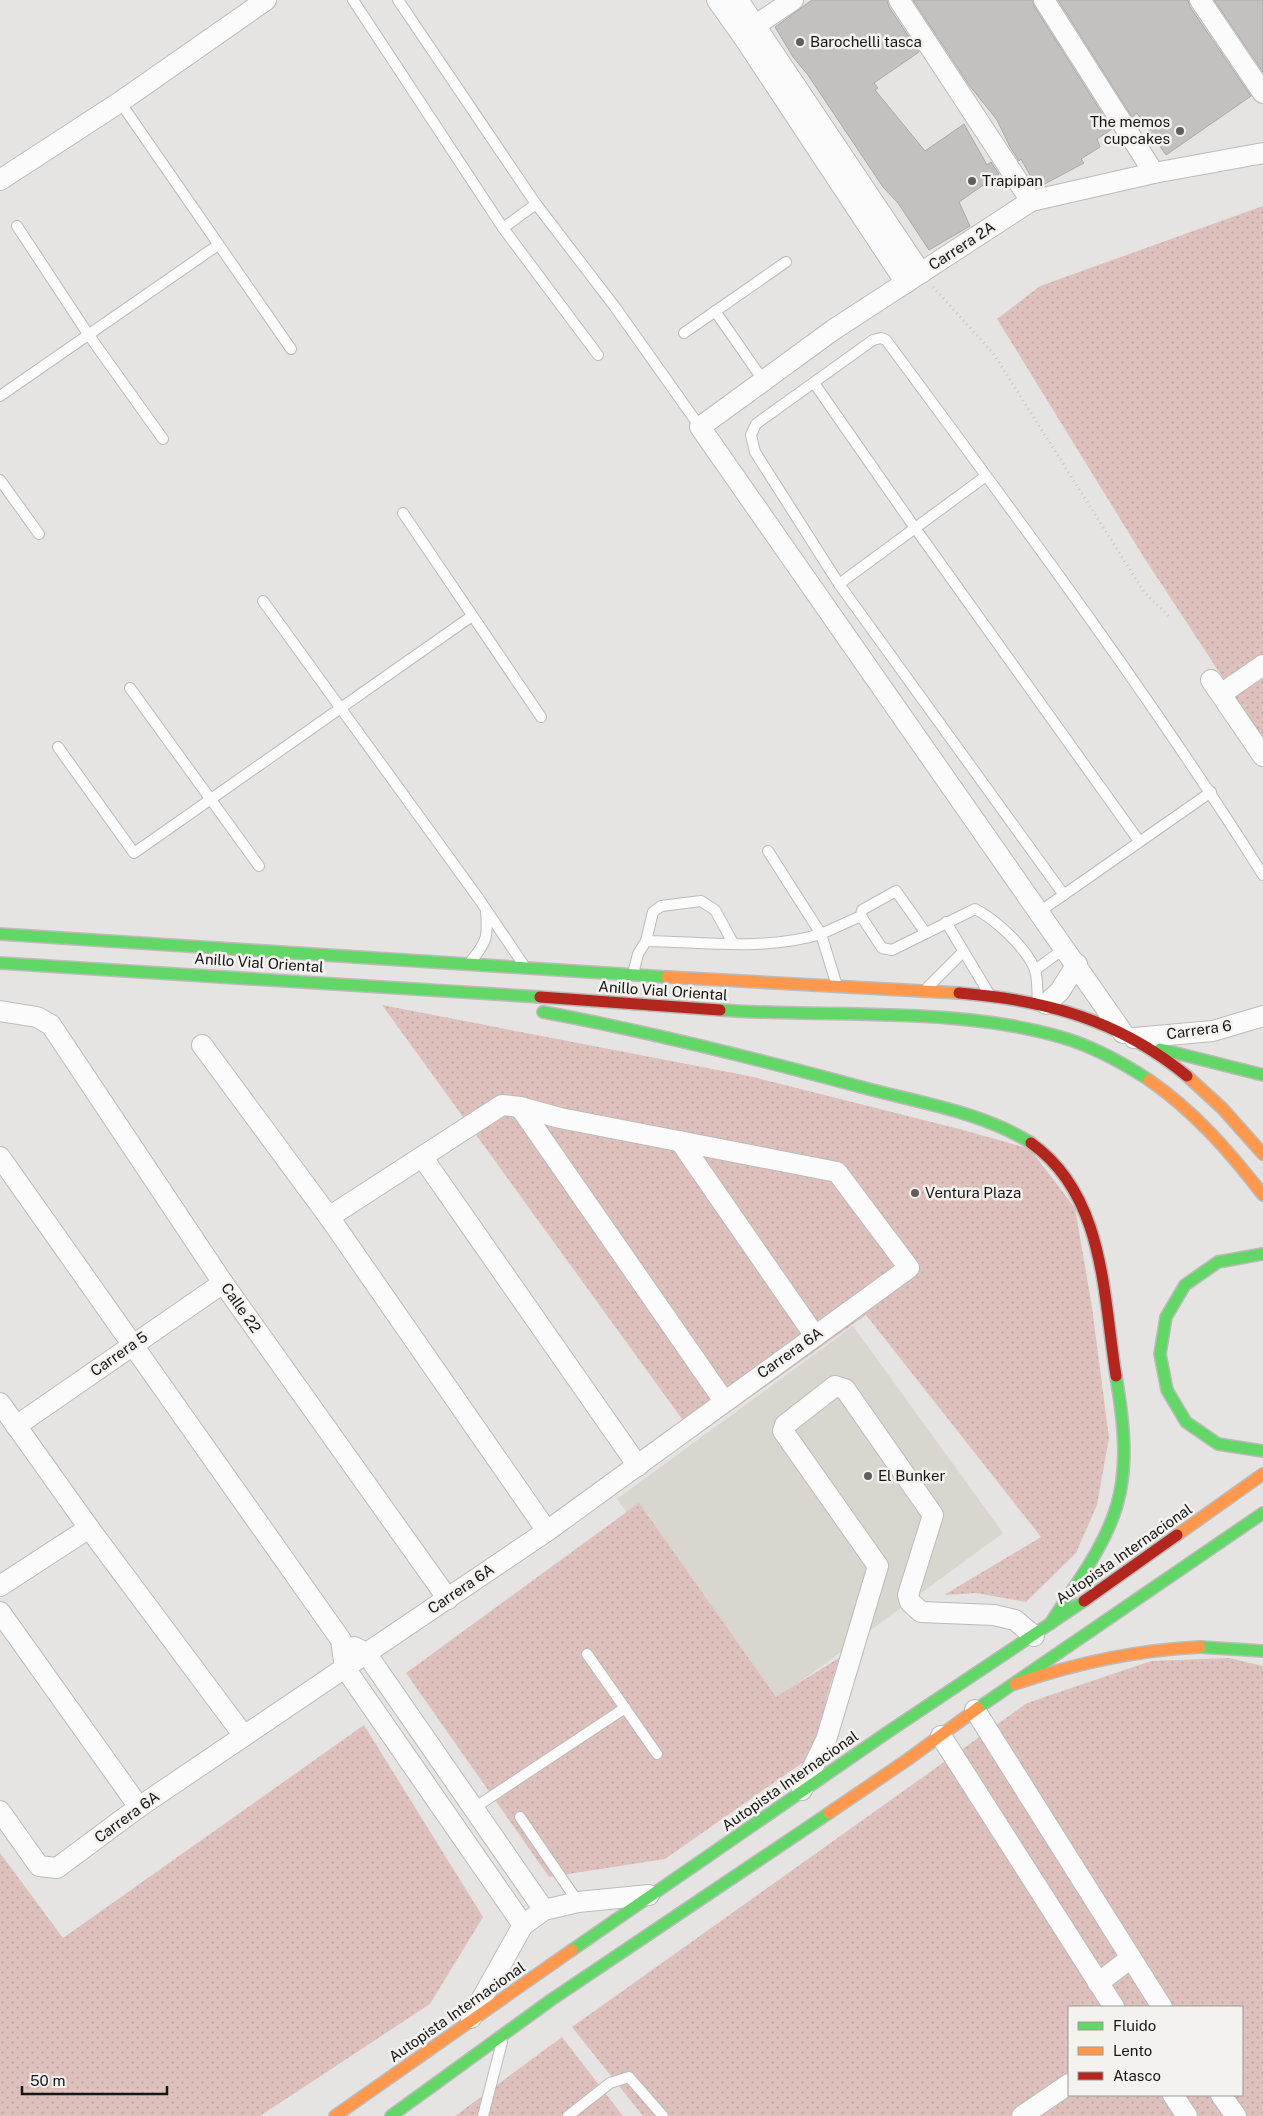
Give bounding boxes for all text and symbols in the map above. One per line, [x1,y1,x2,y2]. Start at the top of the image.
place label: Barochelli tasca [810,33,922,50]
marker: Barochelli tasca [794,36,806,48]
place label: The memos cupcakes [1090,113,1170,147]
marker: The memos cupcakes [1174,125,1186,137]
place label: Trapipan [982,172,1043,189]
marker: Trapipan [966,175,978,187]
street label: Carrera 2A [925,218,998,273]
street label: Anillo Vial Oriental [194,950,324,975]
street label: Anillo Vial Oriental [598,978,728,1003]
street label: Carrera 6 [1165,1017,1233,1042]
place label: Ventura Plaza [925,1184,1021,1201]
marker: Ventura Plaza [909,1187,921,1199]
street label: Calle 22 [218,1280,265,1336]
street label: Carrera 6A [754,1324,826,1381]
street label: Carrera 5 [87,1328,151,1379]
place label: El Bunker [878,1467,945,1484]
marker: El Bunker [862,1470,874,1482]
street label: Autopista Internacional [1052,1500,1195,1607]
street label: Carrera 6A [424,1560,497,1617]
street label: Autopista Internacional [718,1727,861,1834]
street label: Carrera 6A [91,1787,163,1846]
street label: Autopista Internacional [385,1958,528,2065]
legend [1068,2006,1243,2096]
text: Fluido [1113,2017,1156,2034]
text: Lento [1113,2042,1152,2059]
scale bar [22,2064,168,2096]
text: Atasco [1113,2067,1161,2084]
text: 50 m [30,2072,65,2089]

